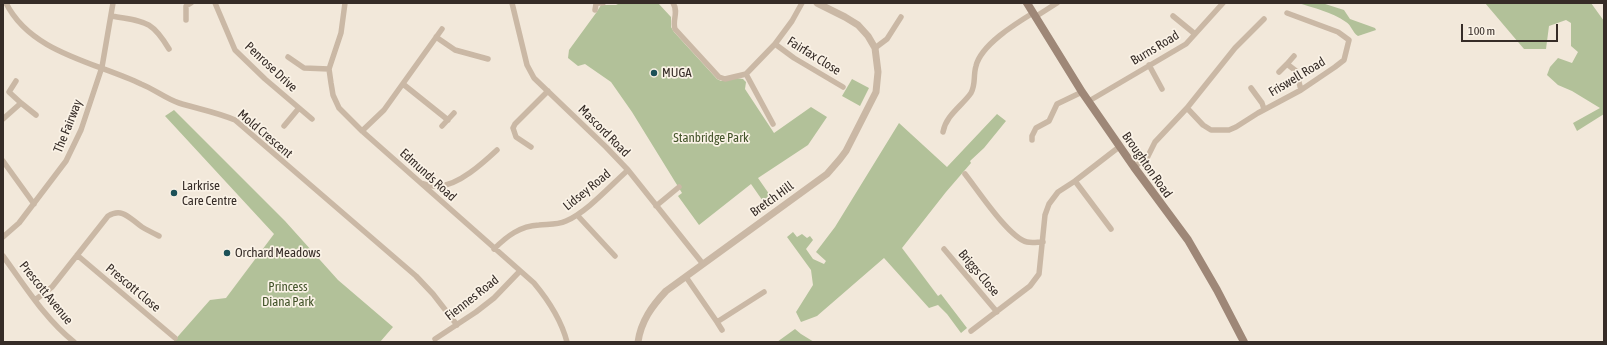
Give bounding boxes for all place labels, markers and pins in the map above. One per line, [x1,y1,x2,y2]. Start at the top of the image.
place label: MUGA [662,65,692,81]
marker: MUGA [649,68,659,78]
place label: Larkrise Care Centre [182,178,237,209]
marker: Larkrise Care Centre [169,188,179,198]
place label: Orchard Meadows [235,245,321,261]
marker: Orchard Meadows [222,248,232,258]

